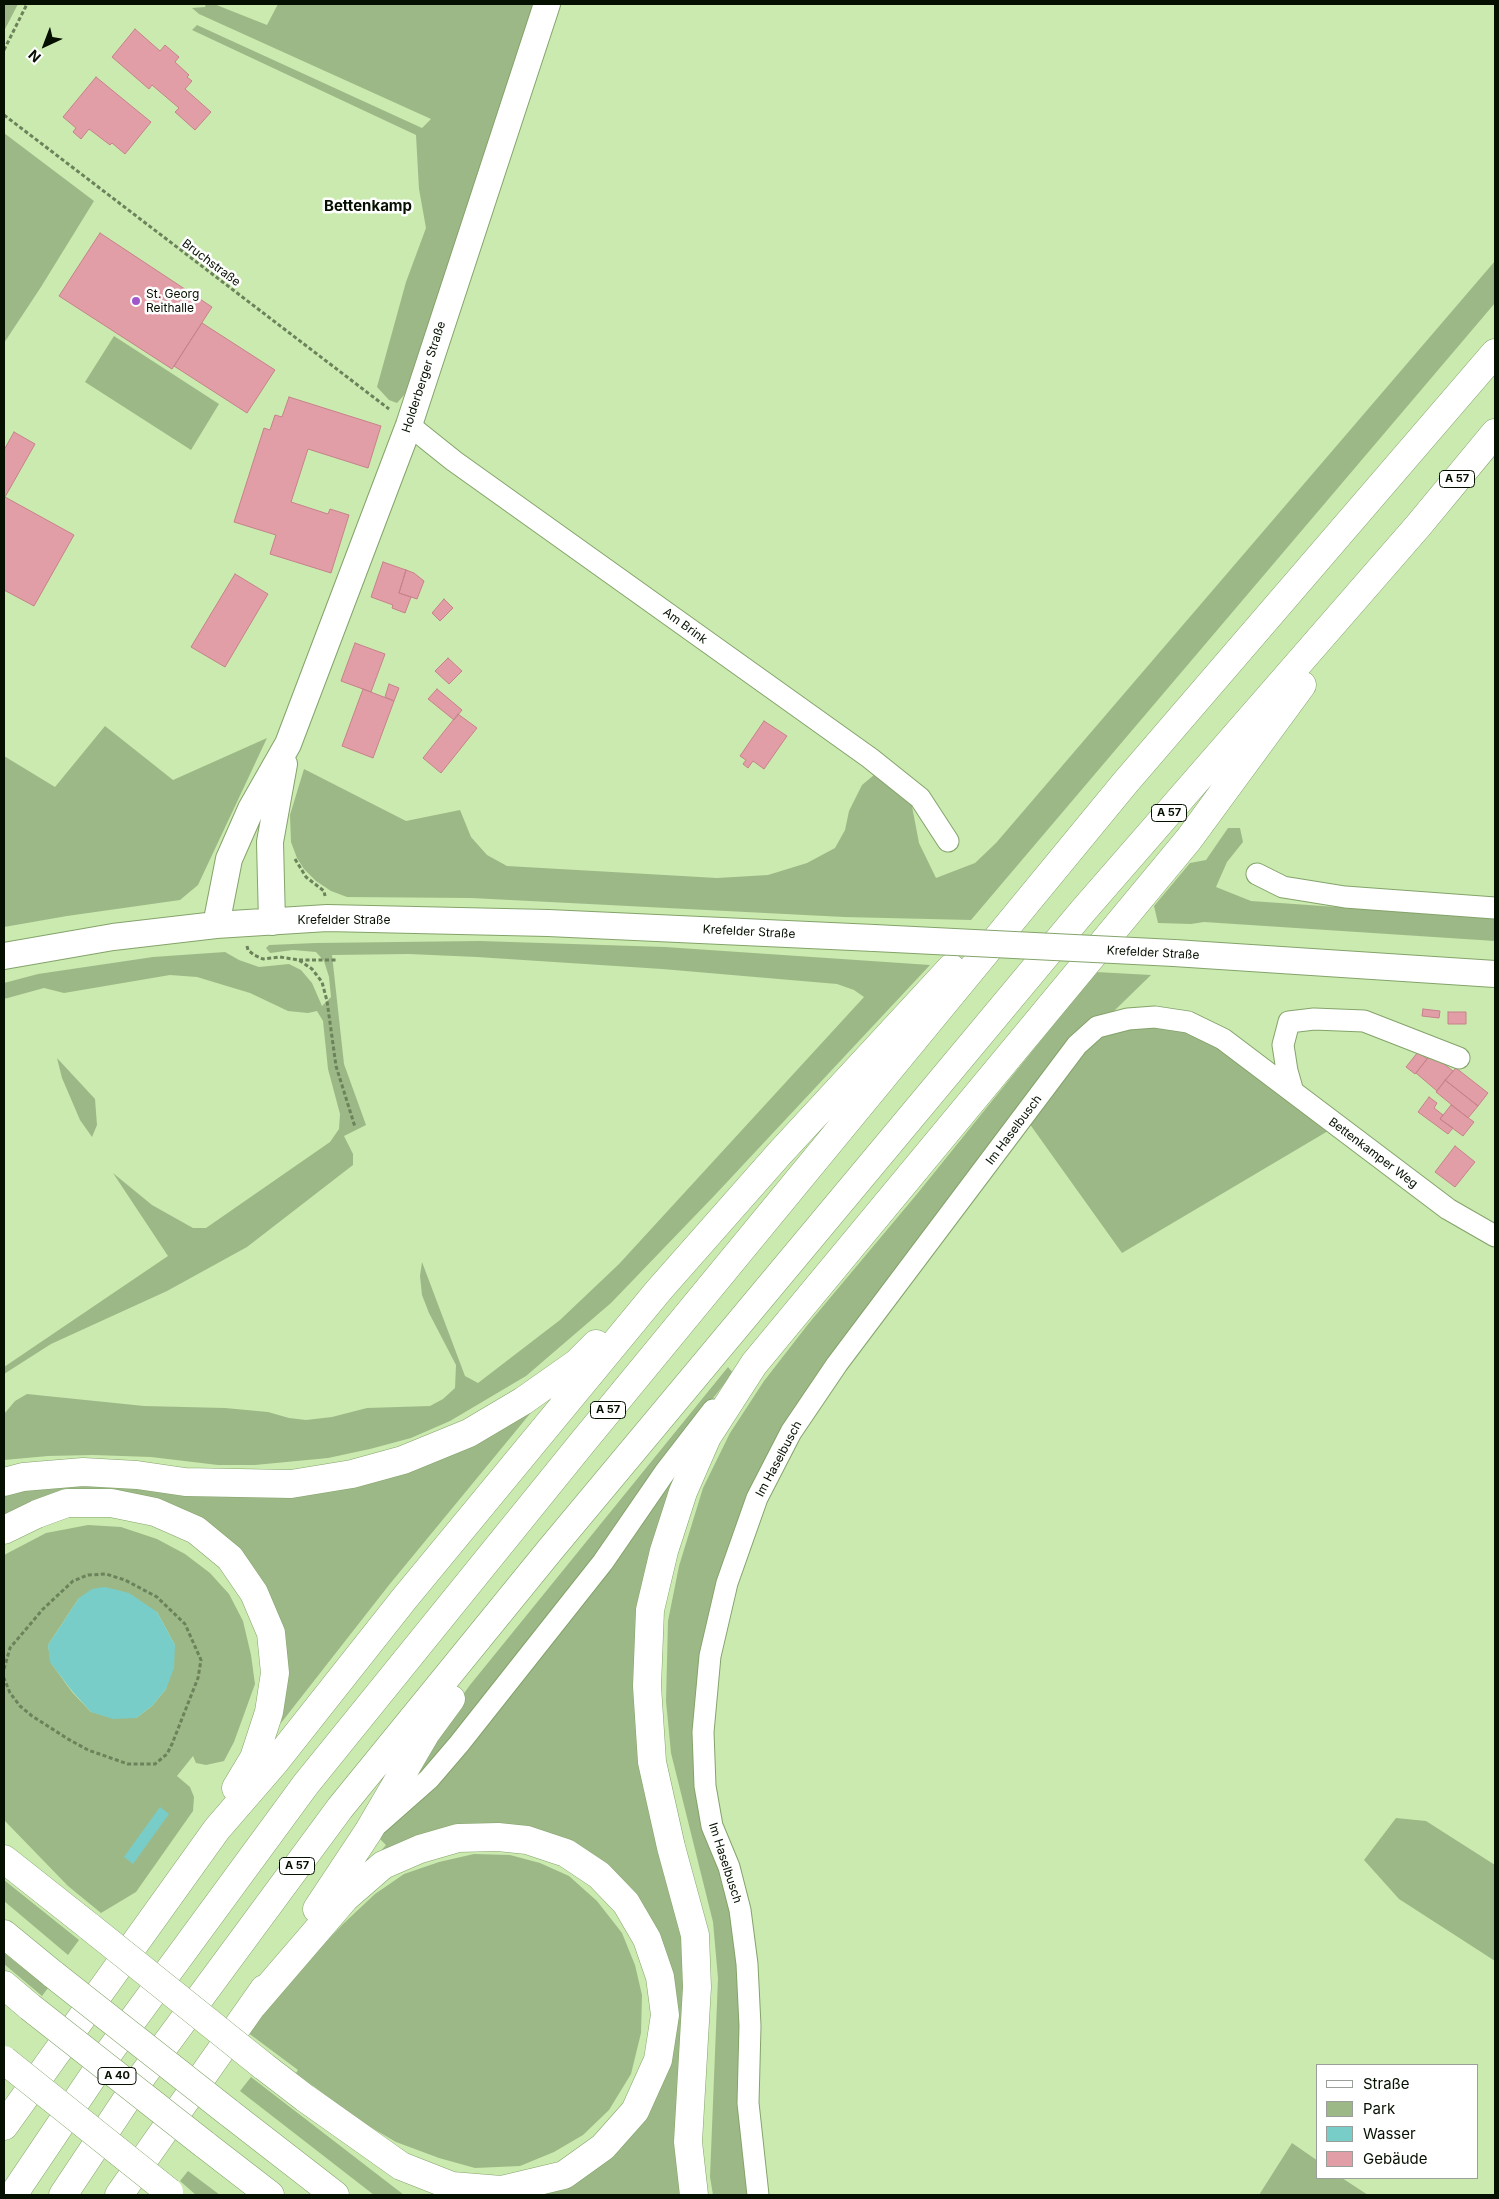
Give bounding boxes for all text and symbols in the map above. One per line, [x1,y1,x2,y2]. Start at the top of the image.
north arrow [20,20,70,70]
text: N [25,46,44,66]
district label: Bettenkamp [324,197,412,215]
street label: Bruchstraße [179,236,243,290]
place label: St. Georg Reithalle [146,287,199,315]
marker: St. Georg Reithalle [130,295,142,307]
street label: Holderberger Straße [399,319,449,435]
road number: A 57 [1440,470,1474,488]
street label: Am Brink [660,605,710,647]
road number: A 57 [1152,804,1186,821]
street label: Krefelder Straße [298,913,390,927]
street label: Krefelder Straße [702,922,796,942]
street label: Krefelder Straße [1106,943,1200,963]
street label: Im Haselbusch [983,1092,1045,1168]
street label: Bettenkamper Weg [1326,1115,1420,1191]
road number: A 57 [590,1402,626,1418]
street label: Im Haselbusch [753,1419,805,1499]
street label: Im Haselbusch [705,1821,745,1905]
road number: A 57 [280,1858,314,1874]
legend [1316,2064,1479,2179]
road number: A 40 [98,2068,136,2084]
text: Straße [1363,2074,1410,2093]
text: Park [1363,2099,1395,2118]
text: Wasser [1363,2124,1416,2143]
text: Gebäude [1363,2149,1428,2168]

